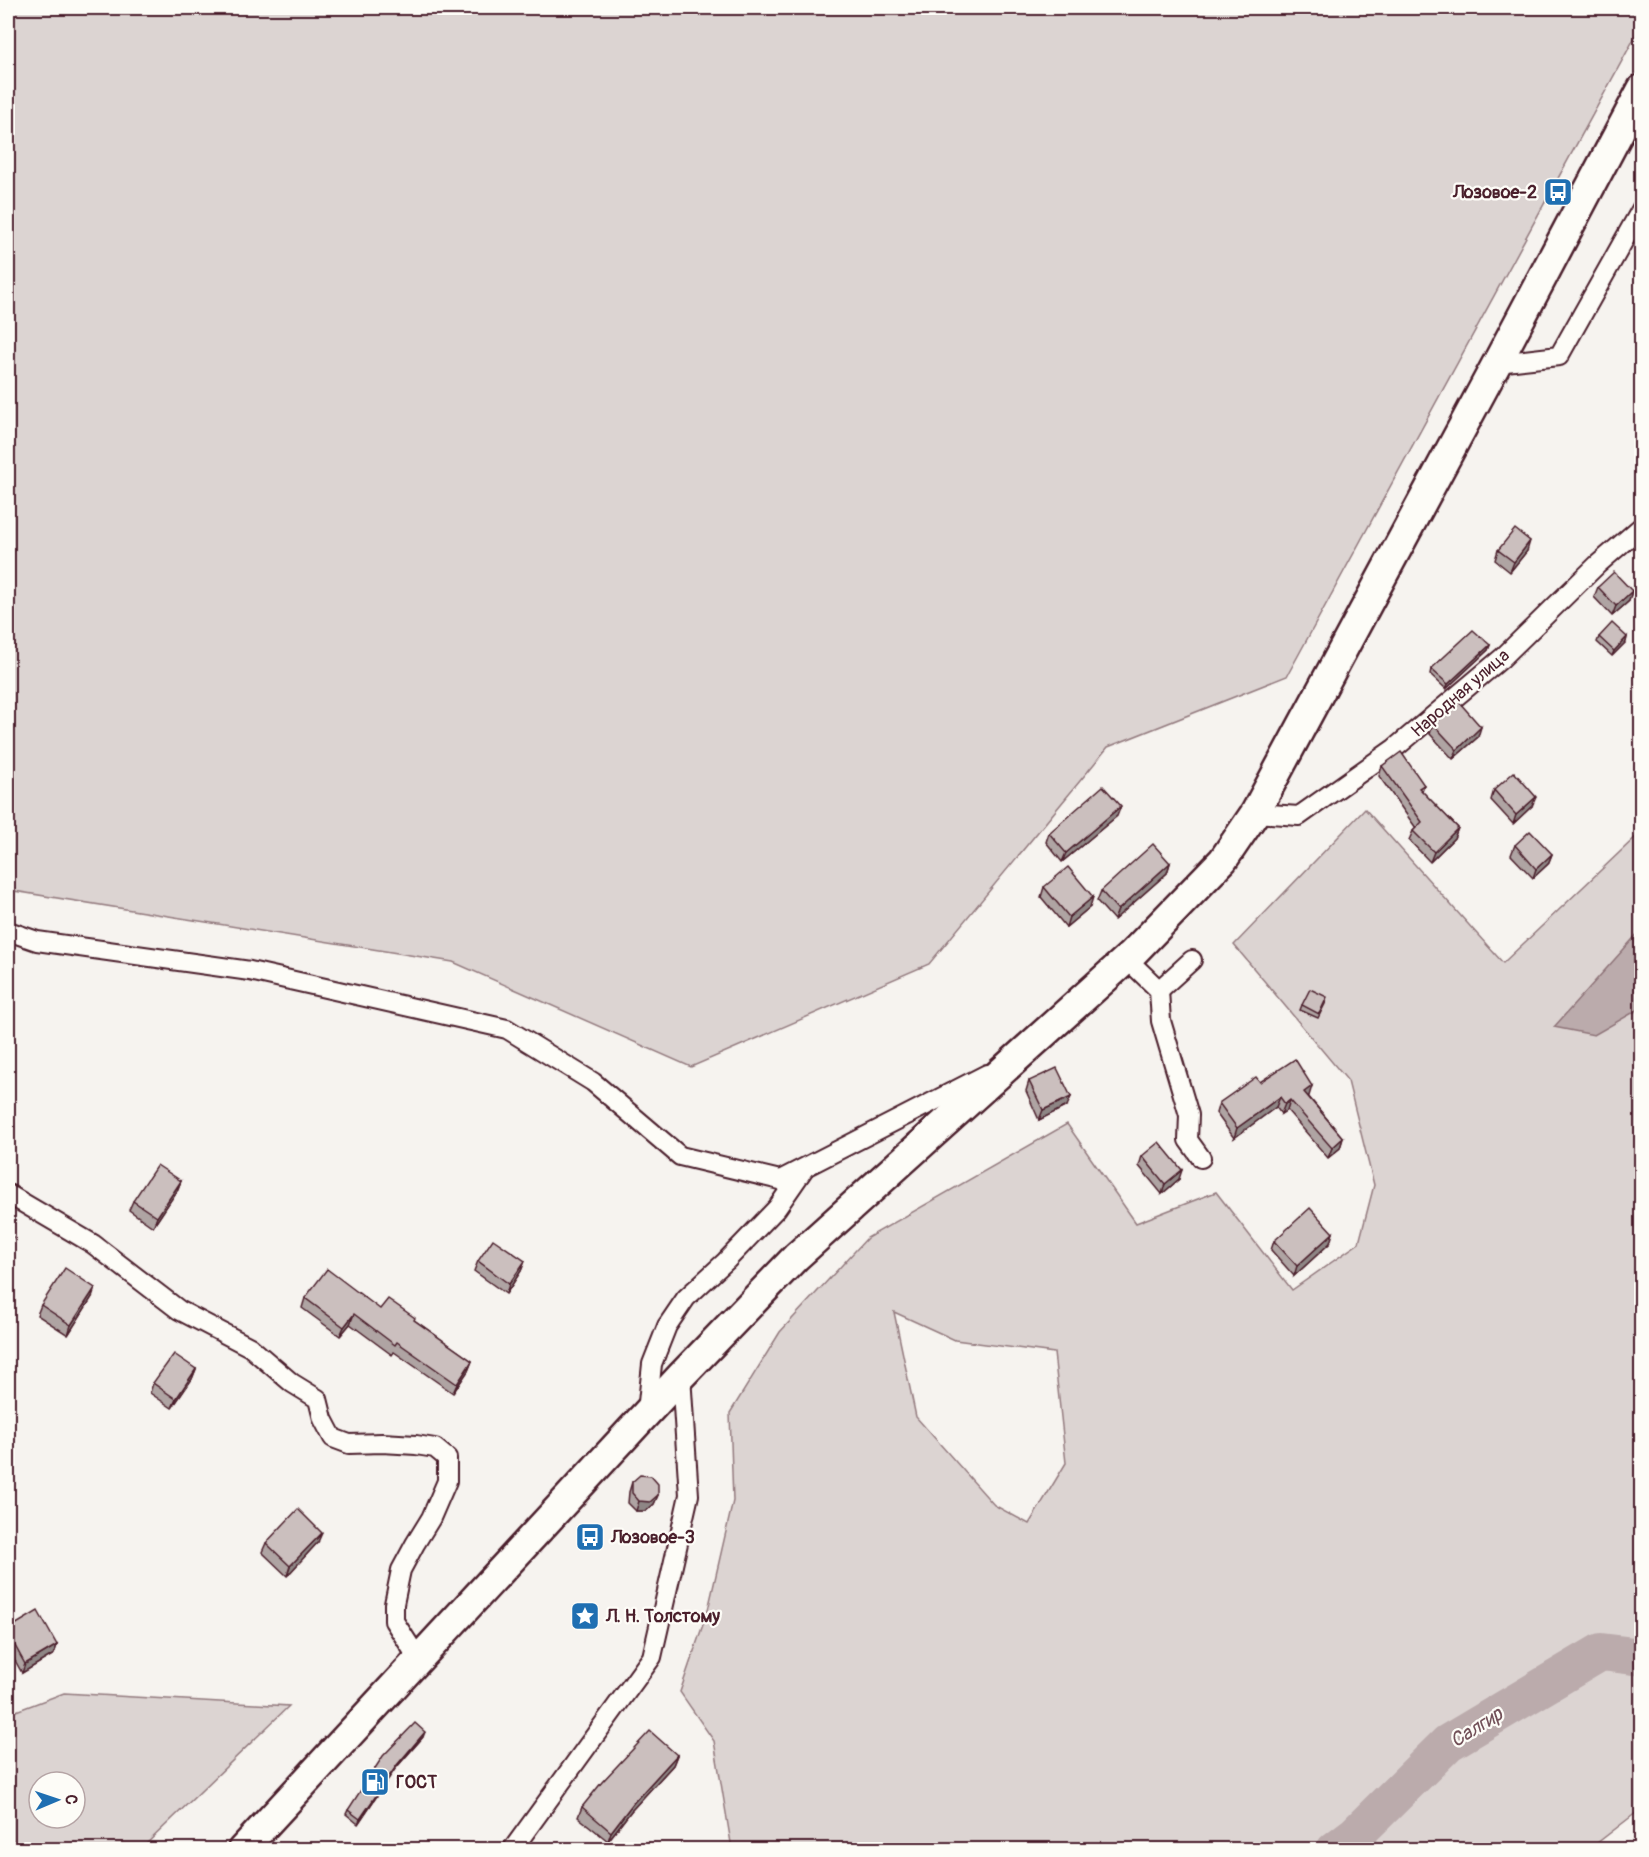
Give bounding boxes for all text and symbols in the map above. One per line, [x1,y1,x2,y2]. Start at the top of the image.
bus stop icon: Лозовое-2 [1542,176,1574,208]
place label: Лозовое-2 [1452,181,1537,204]
street label: Народная улица [1406,644,1514,742]
bus stop icon: Лозовое-3 [574,1521,606,1553]
place label: Лозовое-3 [610,1526,695,1549]
place icon: Л. Н. Толстому [569,1600,601,1632]
place label: Л. Н. Толстому [605,1605,720,1628]
water label: Салгир [1445,1701,1509,1753]
fuel station icon: ГОСТ [359,1766,391,1798]
north arrow [27,1770,87,1830]
place label: ГОСТ [396,1771,437,1794]
text: С [61,1794,81,1805]

